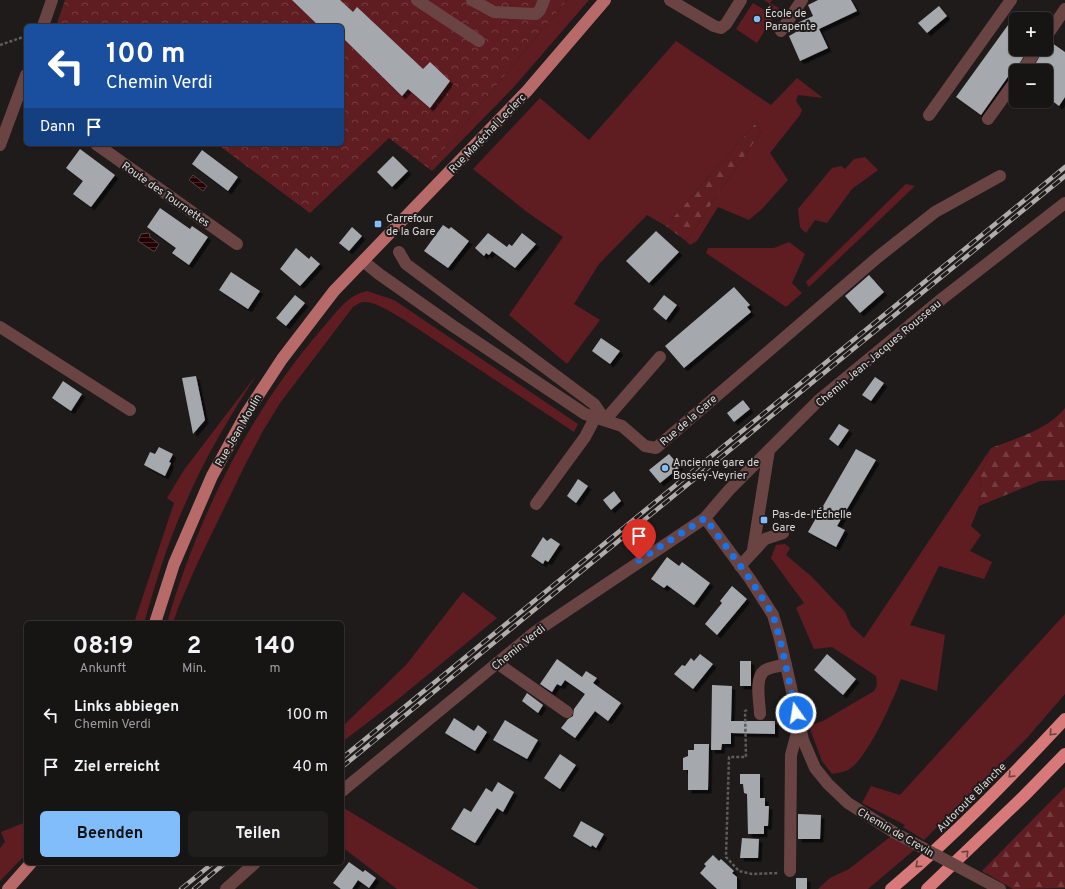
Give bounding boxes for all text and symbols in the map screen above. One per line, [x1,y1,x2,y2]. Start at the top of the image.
place label: École de Parapente [765,6,816,34]
map controls [1009,12,1053,108]
button: + [1009,12,1053,56]
marker: École de Parapente [752,14,762,24]
text: 100 m [106,37,186,73]
icon: left [40,40,92,92]
button: − [1009,64,1053,108]
text: Chemin Verdi [106,72,213,95]
street label: Rue Maréchal Leclerc [446,91,529,176]
icon: arrive [83,116,105,138]
text: Dann [40,118,75,137]
street label: Route des Tournettes [119,159,212,231]
place label: Carrefour de la Gare [386,212,435,239]
marker: Carrefour de la Gare [373,219,383,229]
street label: Chemin Jean-Jacques Rousseau [813,297,944,410]
street label: Rue Jean Moulin [212,392,265,469]
street label: Rue de la Gare [657,392,720,449]
place label: Ancienne gare de Bossey-Veyrier [673,456,759,483]
marker: Ancienne gare de Bossey-Veyrier [660,463,670,473]
place label: Pas-de-l'Échelle Gare [772,507,852,535]
marker: Pas-de-l'Échelle Gare [759,515,769,525]
pin [622,519,656,560]
icon: arrive [628,525,650,547]
street label: Chemin Verdi [489,622,548,674]
text: 08:19 [73,632,134,662]
text: 2 [187,632,201,662]
text: 140 [255,632,295,662]
text: Ankunft [80,661,127,677]
text: Min. [182,661,206,677]
text: m [270,661,281,677]
position arrow [775,692,817,734]
text: Links abbiegen [74,698,179,717]
icon: left [40,704,62,726]
text: 100 m [287,706,328,725]
text: Chemin Verdi [74,717,151,733]
one-way arrow [1049,728,1056,736]
icon: arrive [40,756,62,778]
text: Ziel erreicht [74,758,160,777]
text: 40 m [293,758,328,777]
street label: Autoroute Blanche [934,760,1010,835]
one-way arrow [1008,770,1016,778]
street label: Chemin de Crevin [855,805,936,861]
button: Beenden [40,811,180,857]
button: Teilen [188,811,328,857]
one-way arrow [961,850,969,858]
one-way arrow [915,861,922,868]

